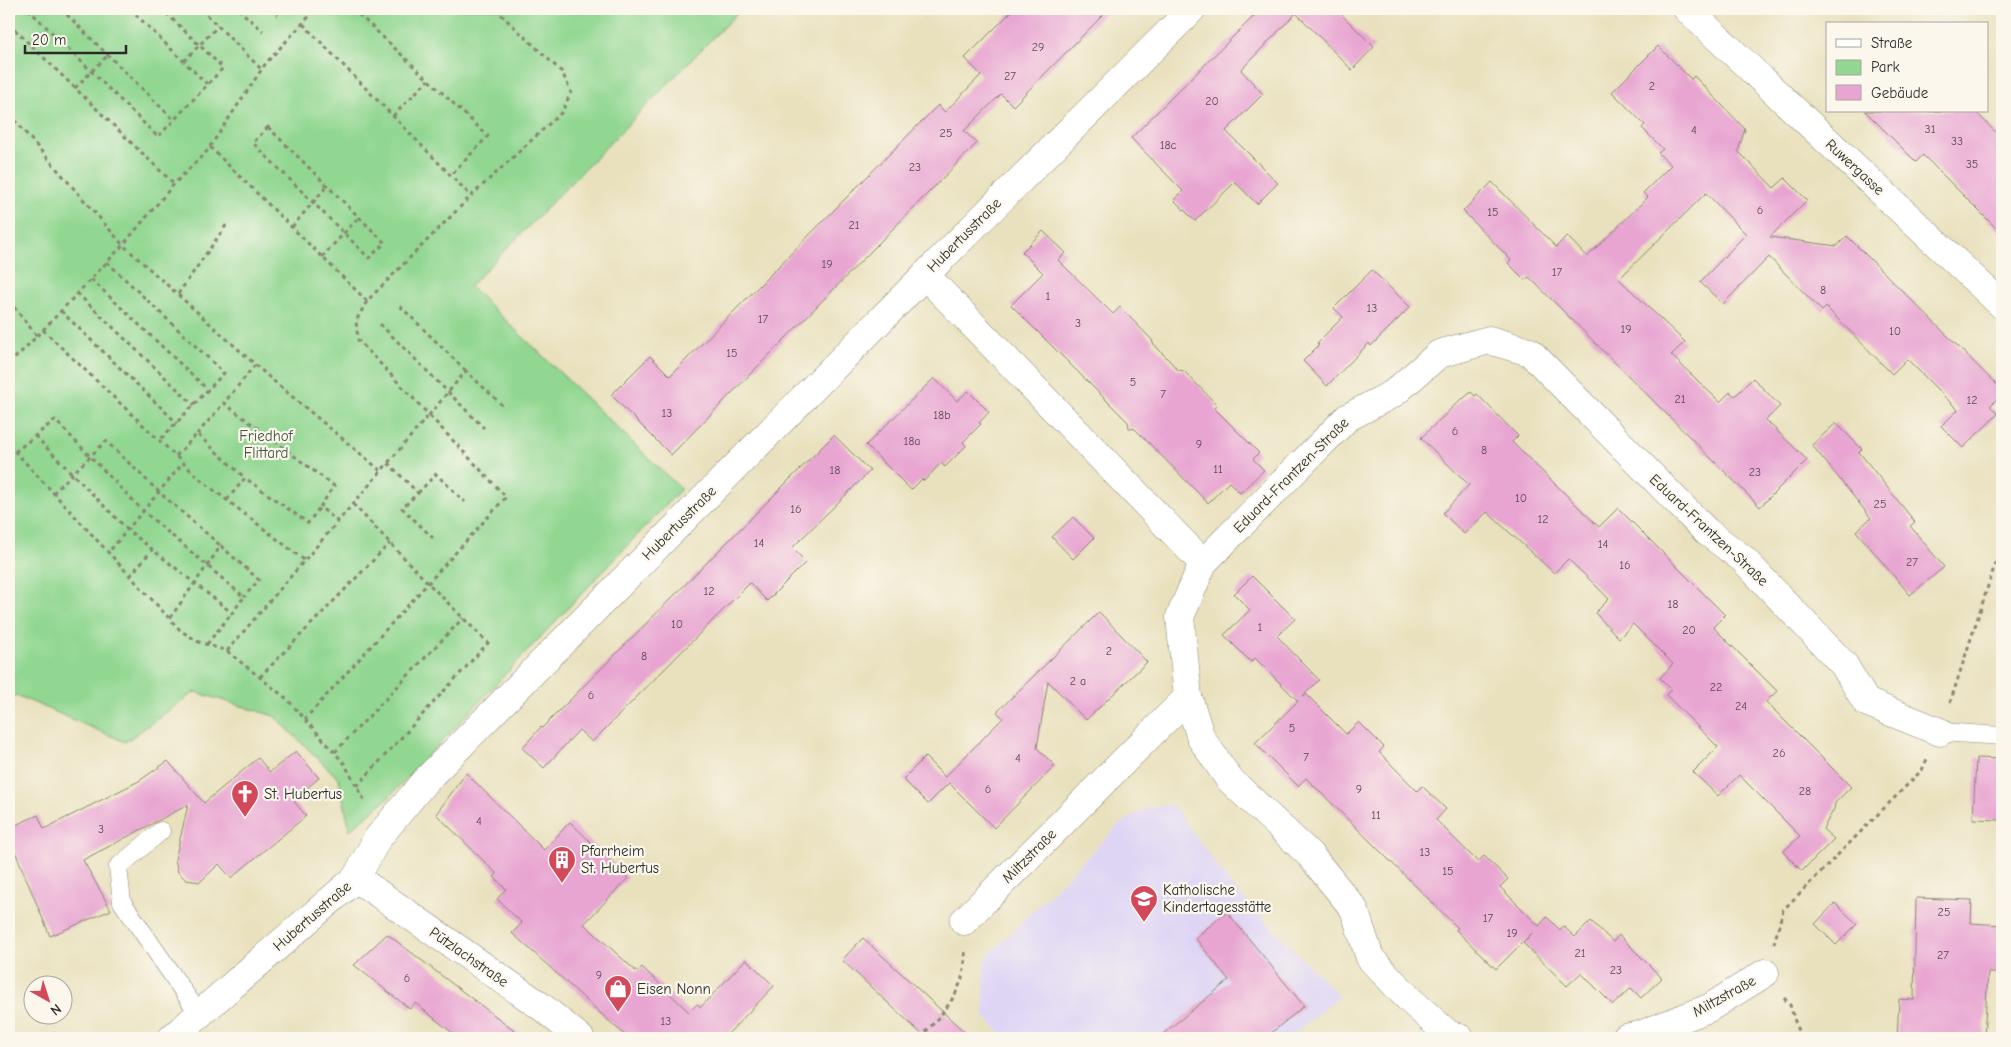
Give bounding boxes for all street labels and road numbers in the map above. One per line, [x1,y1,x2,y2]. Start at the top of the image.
street label: Ruwergasse [1822,135,1889,199]
street label: Hubertusstraße [923,194,1005,276]
street label: Eduard-Frantzen-Straße [1230,413,1353,536]
street label: Eduard-Frantzen-Straße [1646,470,1773,590]
street label: Hubertusstraße [638,482,720,564]
street label: Miltzstraße [998,825,1060,887]
street label: Hubertusstraße [269,877,355,955]
street label: Pützlachstraße [426,923,512,991]
street label: Miltzstraße [1689,971,1759,1021]

